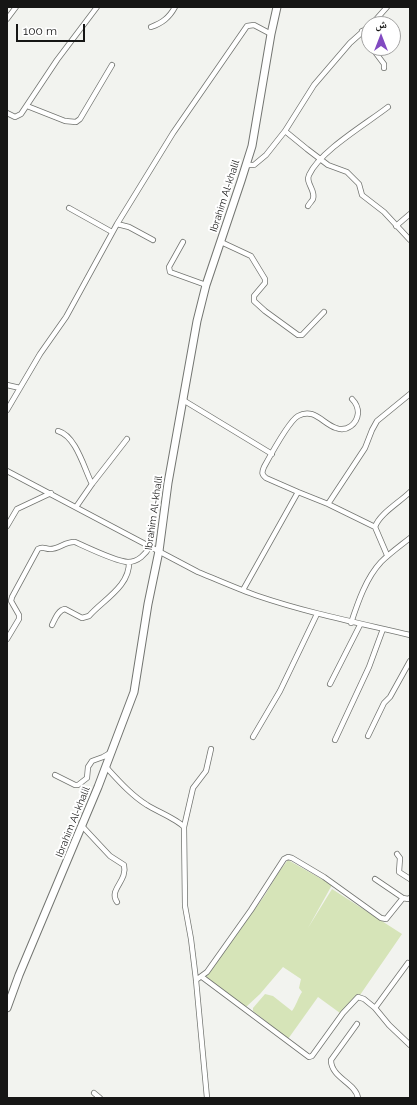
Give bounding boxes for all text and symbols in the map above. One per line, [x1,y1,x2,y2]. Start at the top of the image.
scale bar [18,16,87,42]
north arrow [361,16,401,56]
text: ش [375,18,387,31]
text: 100 m [23,24,57,38]
street label: Ibrahim Al-khalil [208,158,242,234]
street label: Ibrahim Al-khalil [143,475,165,551]
street label: Ibrahim Al-khalil [53,785,93,859]

